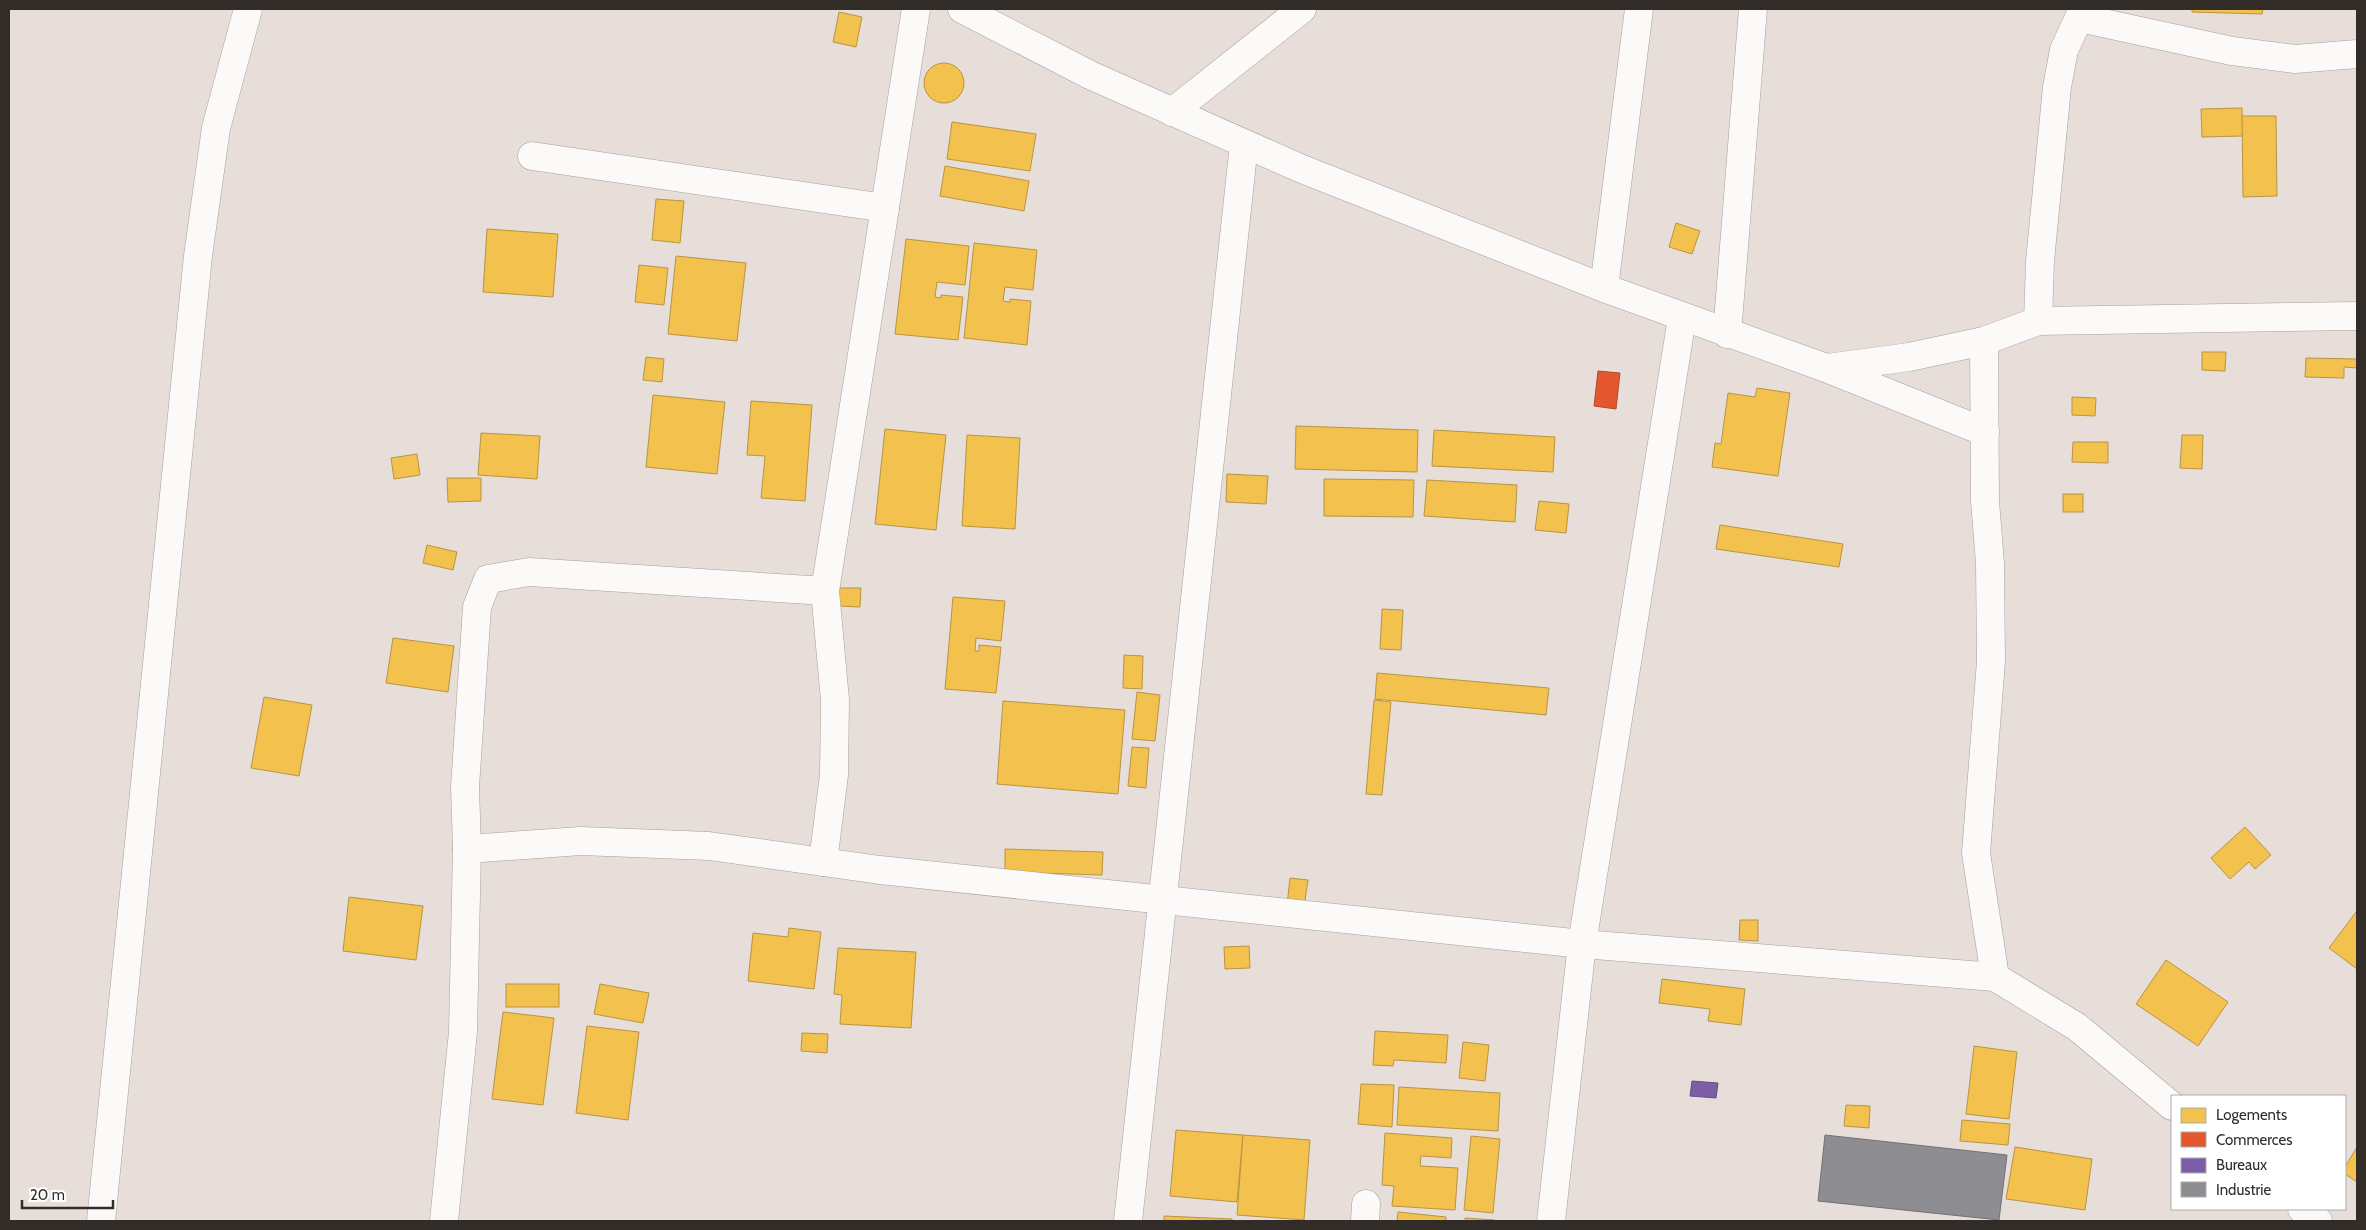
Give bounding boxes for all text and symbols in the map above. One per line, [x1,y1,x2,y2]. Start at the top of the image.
legend [2171,1095,2346,1210]
text: Logements [2216,1106,2287,1124]
text: Commerces [2216,1131,2292,1149]
text: Bureaux [2216,1156,2267,1174]
scale bar [22,1178,114,1210]
text: Industrie [2216,1181,2271,1199]
text: 20 m [30,1186,65,1204]

